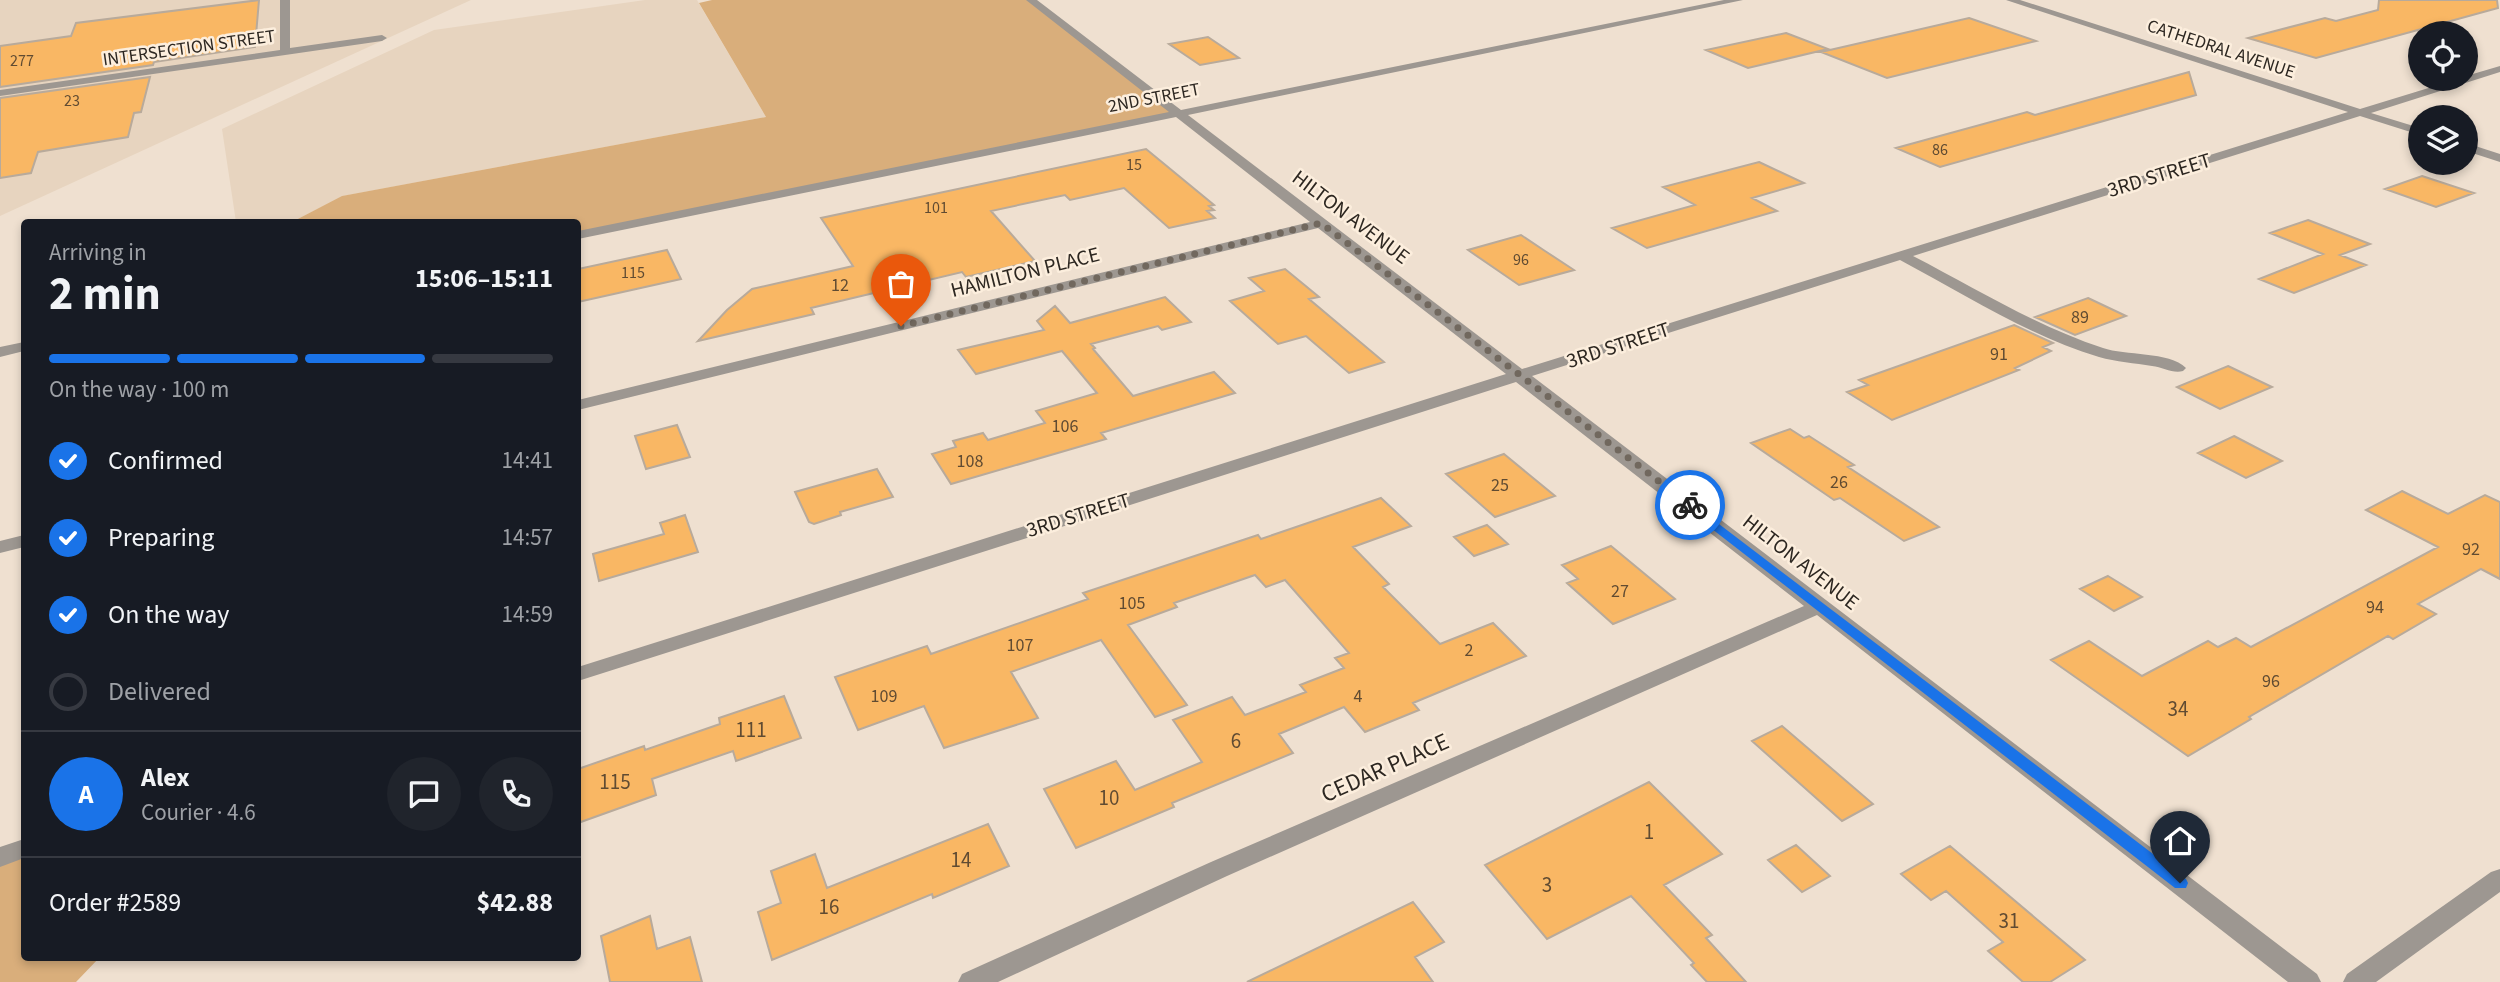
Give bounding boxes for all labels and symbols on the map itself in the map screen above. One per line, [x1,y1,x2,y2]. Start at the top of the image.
street label: CATHEDRAL AVENUE [2144,13,2298,85]
street label: INTERSECTION STREET [101,23,277,72]
house number: 277 [10,50,34,72]
street label: 2ND STREET [1106,77,1202,119]
house number: 23 [64,90,80,112]
house number: 86 [1932,139,1948,161]
street label: 3RD STREET [2104,145,2214,205]
house number: 15 [1126,154,1142,176]
street label: HILTON AVENUE [1286,163,1416,271]
house number: 101 [924,197,948,219]
street label: HAMILTON PLACE [947,239,1103,305]
house number: 96 [1513,249,1529,271]
pin [871,254,931,326]
house number: 115 [621,262,645,284]
house number: 12 [831,273,849,298]
house number: 89 [2071,305,2089,330]
street label: 3RD STREET [1563,314,1673,376]
house number: 91 [1990,342,2008,367]
house number: 106 [1052,414,1078,439]
house number: 108 [957,449,983,474]
courier [1655,470,1725,540]
house number: 26 [1830,470,1848,495]
house number: 25 [1491,473,1509,498]
street label: 3RD STREET [1023,485,1133,545]
street label: HILTON AVENUE [1736,507,1866,617]
house number: 92 [2462,537,2480,562]
house number: 27 [1611,579,1629,604]
house number: 105 [1119,591,1145,616]
house number: 94 [2366,595,2384,620]
house number: 107 [1007,633,1033,658]
house number: 2 [1465,638,1474,663]
house number: 96 [2262,669,2280,694]
house number: 109 [871,684,897,709]
house number: 4 [1354,684,1363,709]
house number: 34 [2168,694,2188,724]
house number: 111 [735,715,767,745]
street label: CEDAR PLACE [1315,724,1455,812]
house number: 6 [1231,726,1241,756]
house number: 115 [599,767,631,797]
house number: 10 [1099,783,1119,813]
pin [2150,811,2210,883]
house number: 1 [1644,817,1654,847]
house number: 14 [951,845,971,875]
house number: 3 [1542,870,1552,900]
house number: 16 [819,892,839,922]
house number: 31 [1999,906,2019,936]

